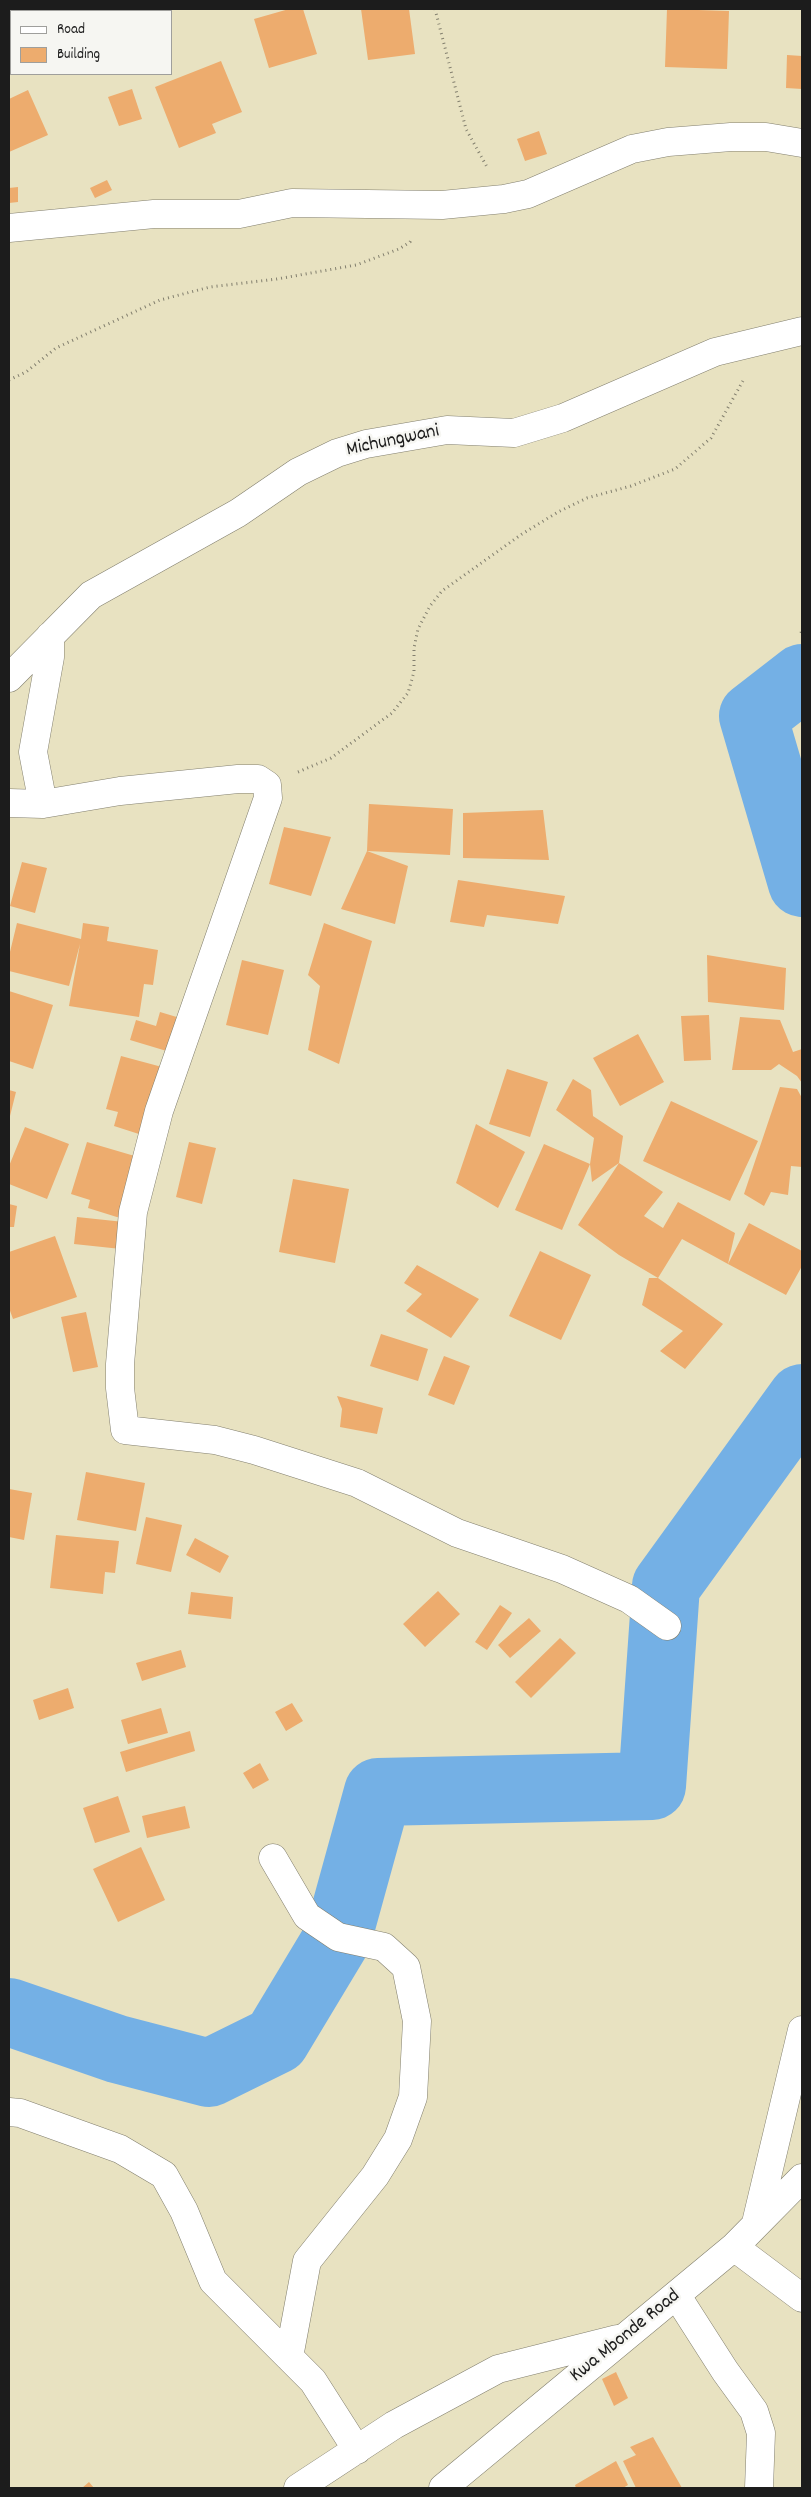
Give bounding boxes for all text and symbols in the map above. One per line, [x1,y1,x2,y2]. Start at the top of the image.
legend [10,10,172,75]
text: Road [57,19,85,41]
text: Building [57,44,100,66]
street label: Michungwani [344,420,442,464]
street label: Kwa Mbonde Road [566,2285,686,2389]

